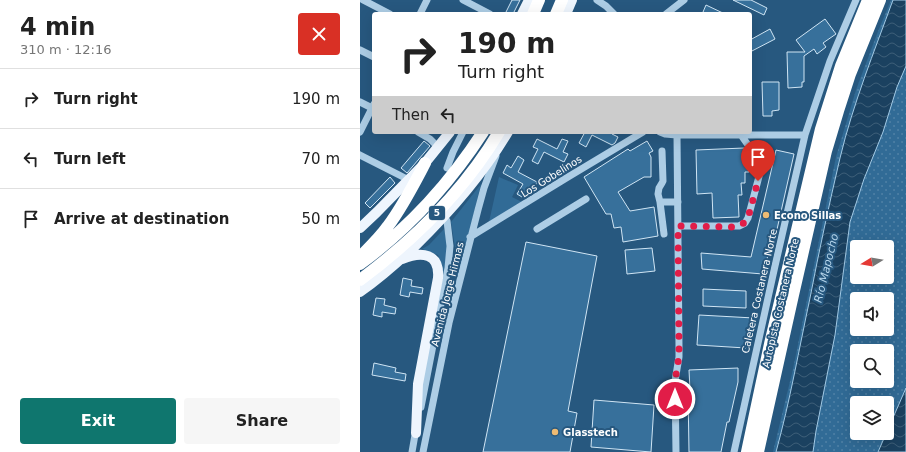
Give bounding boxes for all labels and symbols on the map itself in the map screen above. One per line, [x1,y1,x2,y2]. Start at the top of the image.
pin [741,140,775,181]
street label: Los Gobelinos [519,153,584,200]
road number: 5 [429,206,445,220]
marker: Econo Sillas [761,210,771,220]
place label: Econo Sillas [774,210,841,221]
street label: Caletera Costanera Norte [740,228,779,355]
water label: Río Mapocho [812,232,841,304]
street label: Autopista Costanera Norte [760,237,801,369]
north arrow [850,240,894,284]
street label: Avenida Jorge Hirmas [429,241,466,347]
position arrow [654,378,696,420]
marker: Glasstech [550,427,560,437]
place label: Glasstech [563,427,618,438]

